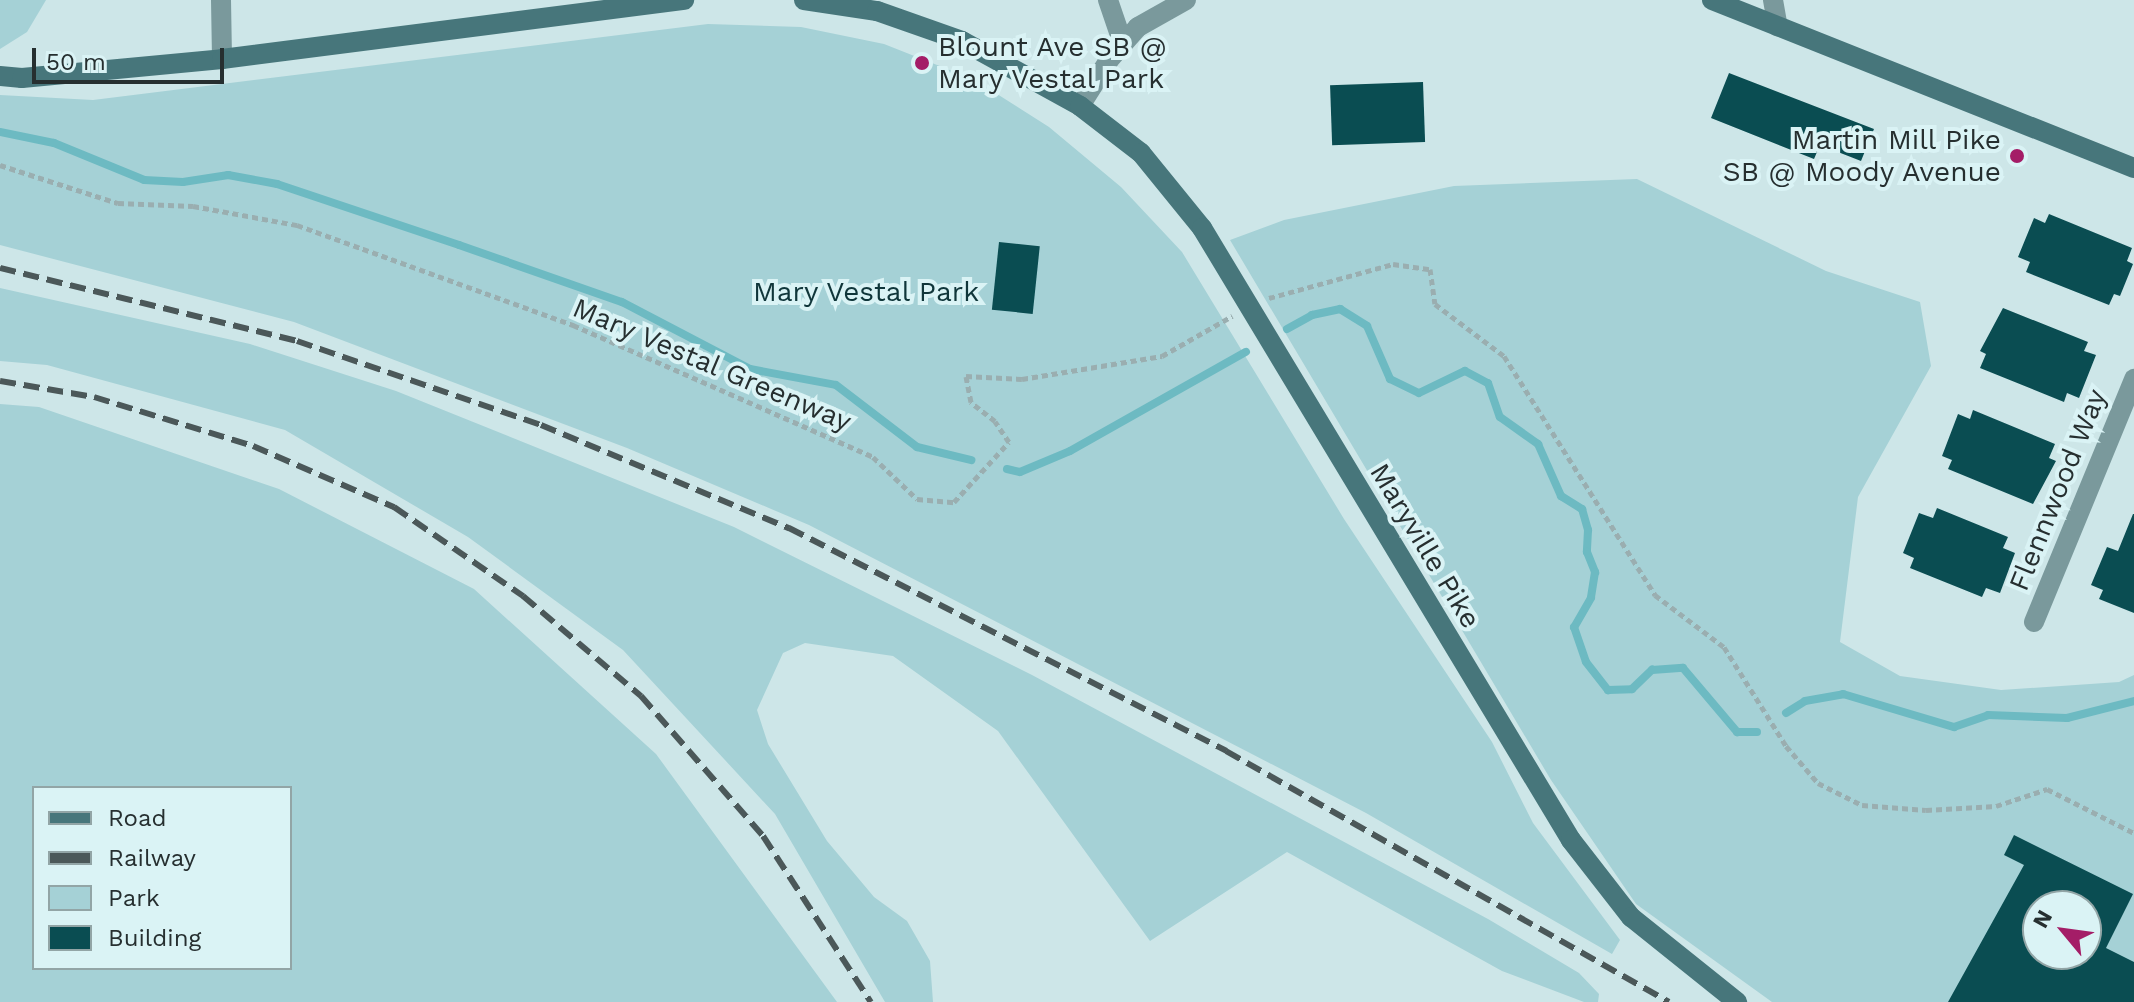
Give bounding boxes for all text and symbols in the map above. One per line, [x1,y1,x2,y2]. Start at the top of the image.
place label: Blount Ave SB @ Mary Vestal Park [938,30,1168,96]
scale bar [36,32,228,82]
text: 50 m [46,48,106,76]
marker: Blount Ave SB @ Mary Vestal Park [913,54,931,72]
place label: Martin Mill Pike SB @ Moody Avenue [1721,123,2001,189]
marker: Martin Mill Pike SB @ Moody Avenue [2008,147,2026,165]
park label: Mary Vestal Park [752,275,980,309]
street label: Mary Vestal Greenway [567,291,857,439]
street label: Flennwood Way [2002,384,2114,596]
street label: Maryville Pike [1363,457,1487,635]
legend [32,786,292,970]
text: Road [108,804,167,832]
text: Railway [108,844,196,872]
text: Park [108,884,160,912]
north arrow [2022,890,2102,970]
text: N [2027,906,2057,932]
text: Building [108,924,201,952]

